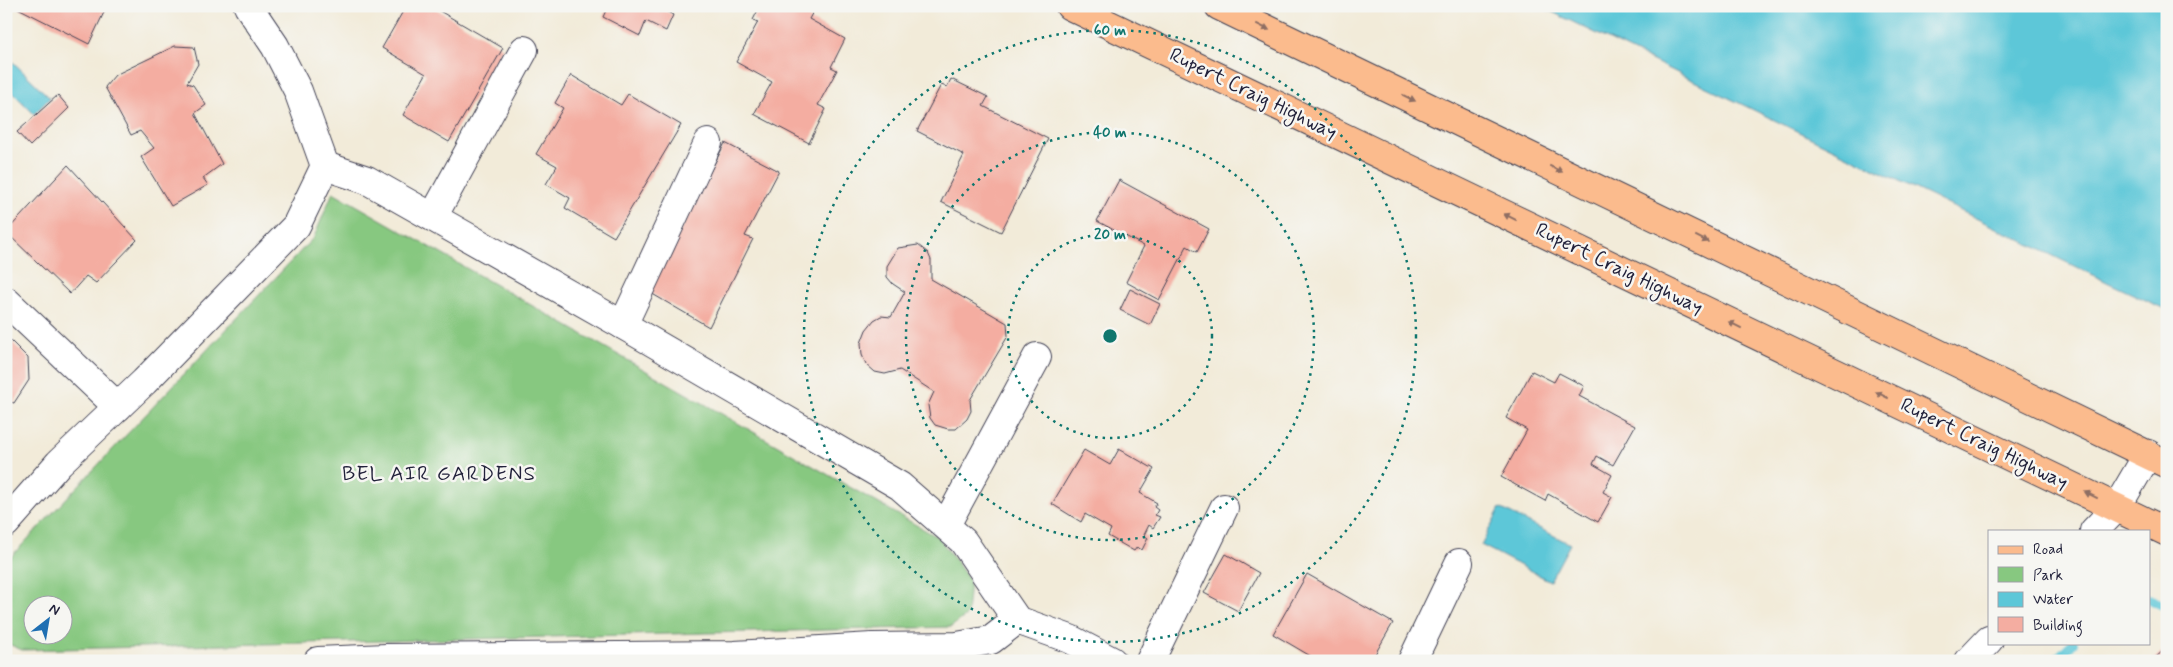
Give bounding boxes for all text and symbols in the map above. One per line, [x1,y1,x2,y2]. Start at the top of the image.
text: 60 m [1094,21,1126,41]
one-way arrow [1256,24,1270,32]
street label: Rupert Craig Highway [1164,42,1341,147]
one-way arrow [1402,94,1417,102]
text: 40 m [1093,123,1127,143]
one-way arrow [1549,165,1563,173]
one-way arrow [1503,213,1517,221]
street label: Rupert Craig Highway [1530,217,1707,322]
text: 20 m [1094,225,1126,245]
one-way arrow [1695,235,1709,243]
one-way arrow [1728,321,1742,329]
centre of rings [1101,327,1119,345]
one-way arrow [1875,391,1889,399]
street label: Rupert Craig Highway [1895,392,2072,497]
district label: BEL AIR GARDENS [342,460,536,488]
one-way arrow [2084,491,2098,499]
legend [1988,530,2150,644]
text: Road [2033,540,2063,560]
text: Park [2033,566,2063,586]
text: Water [2033,590,2073,610]
north arrow [22,594,72,644]
text: N [46,600,63,620]
text: Building [2033,616,2083,637]

